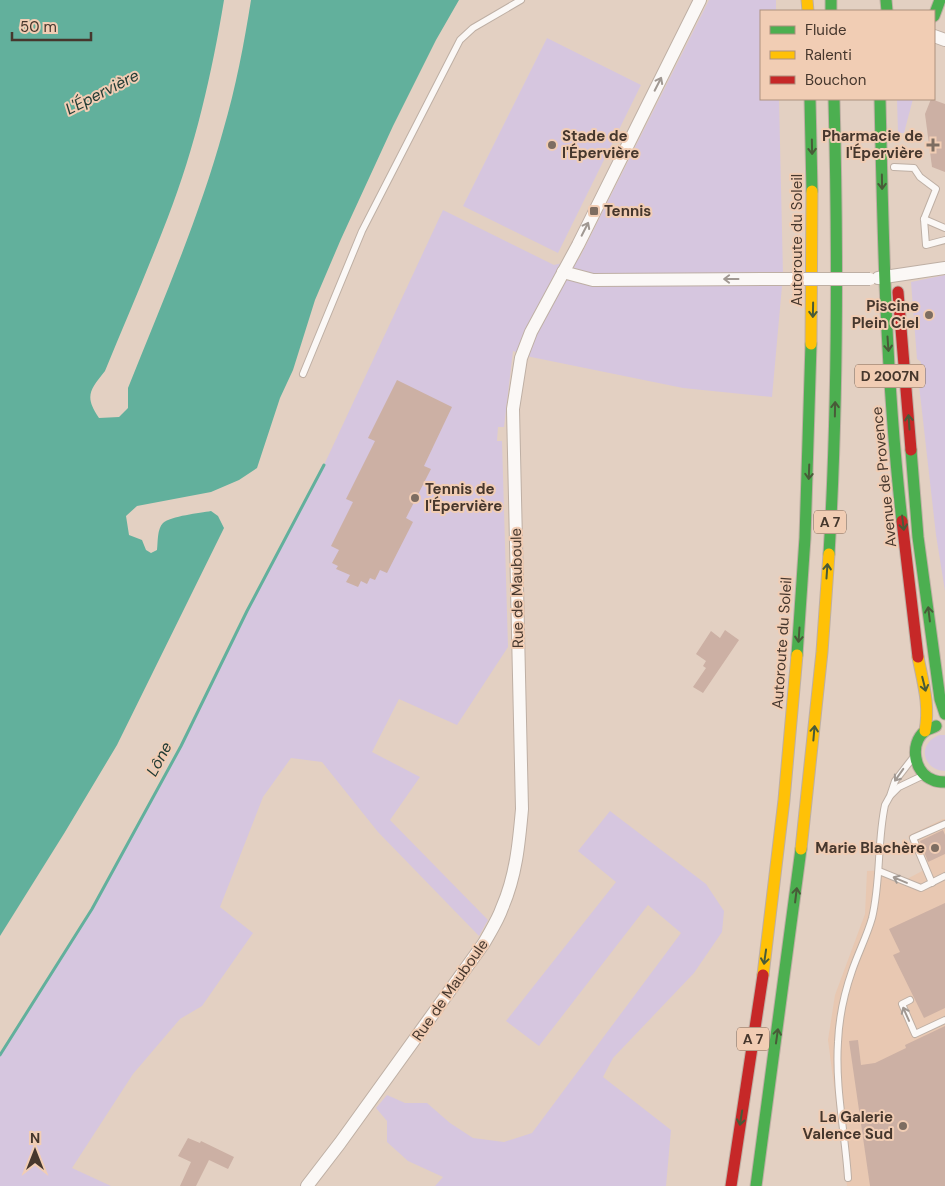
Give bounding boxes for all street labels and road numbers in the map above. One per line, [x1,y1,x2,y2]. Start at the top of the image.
street label: Autoroute du Soleil [787,174,807,306]
road number: D 2007N [855,364,925,388]
street label: Avenue de Provence [867,406,901,548]
road number: A 7 [814,511,846,534]
street label: Rue de Mauboule [506,528,528,648]
street label: Autoroute du Soleil [767,576,797,710]
street label: Rue de Mauboule [407,935,493,1045]
road number: A 7 [737,1028,769,1050]

